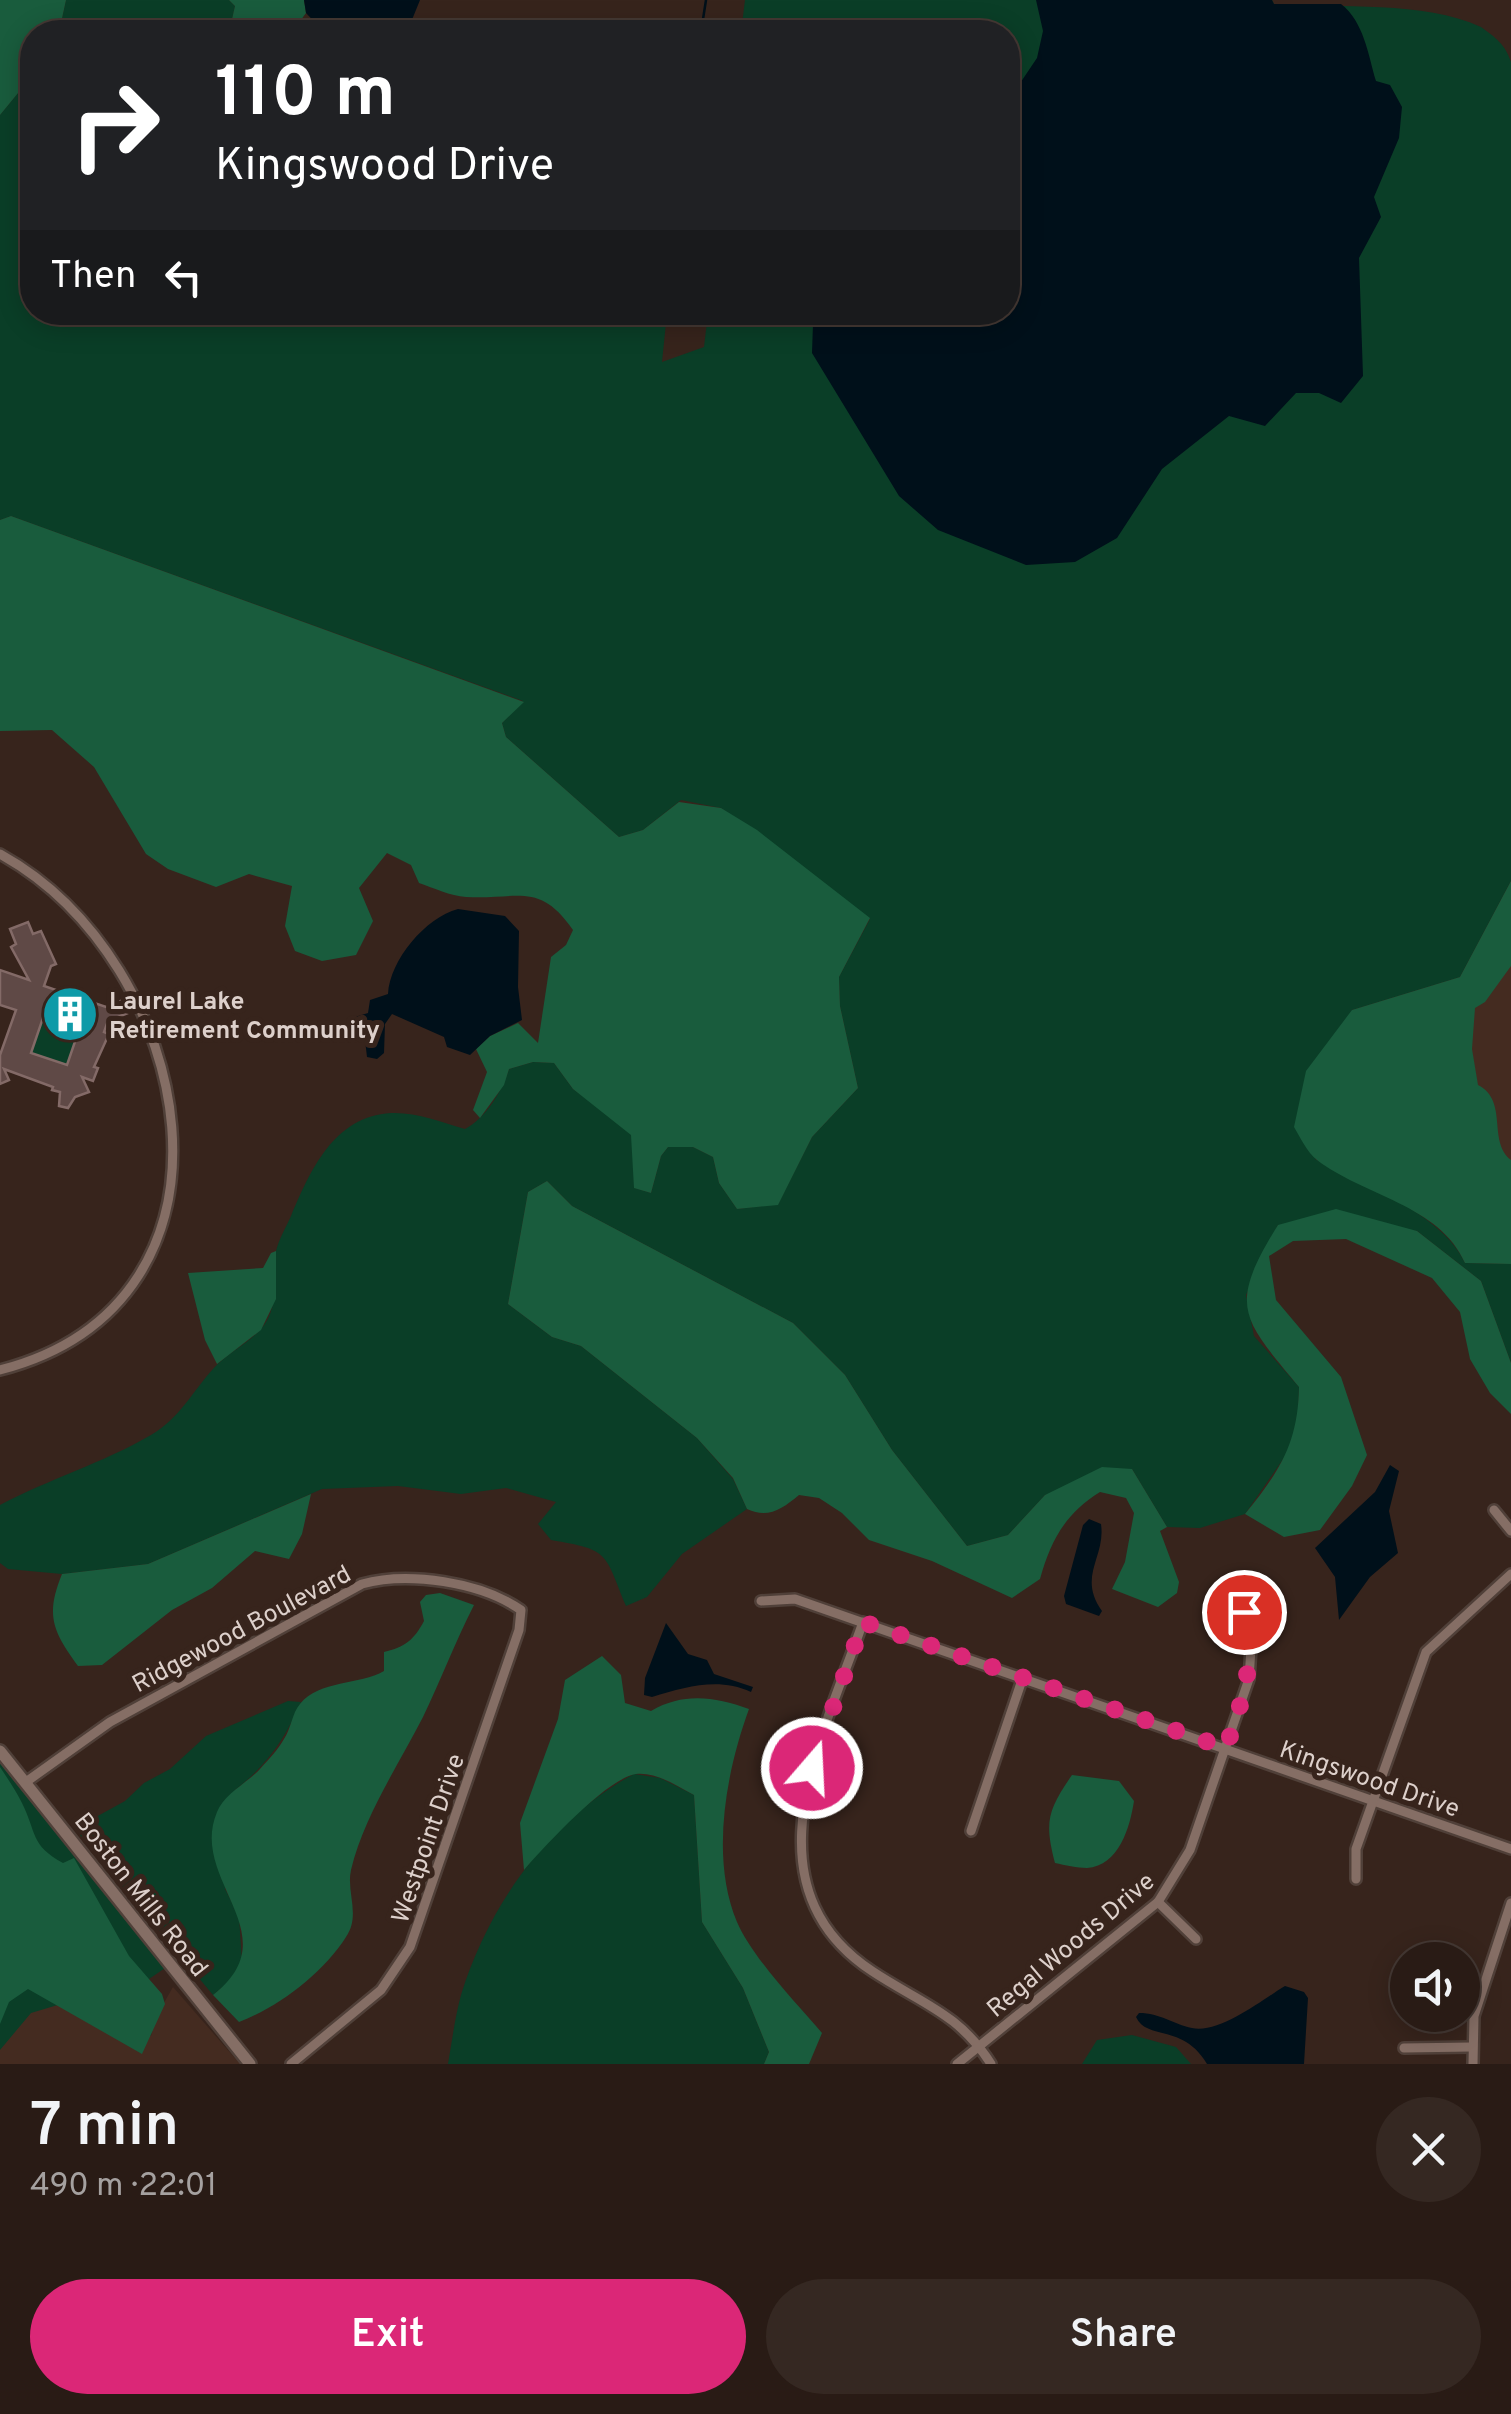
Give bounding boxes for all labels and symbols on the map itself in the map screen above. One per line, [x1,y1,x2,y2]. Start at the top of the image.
building icon: Laurel Lake Retirement Community [40,984,100,1044]
place label: Laurel Lake Retirement Community [109,987,380,1048]
street label: Ridgewood Boulevard [127,1559,357,1702]
pin [1202,1570,1287,1655]
position arrow [760,1716,864,1820]
street label: Kingswood Drive [1275,1735,1463,1827]
street label: Westpoint Drive [386,1750,474,1928]
street label: Boston Mills Road [66,1807,214,1984]
street label: Regal Woods Drive [981,1867,1162,2026]

